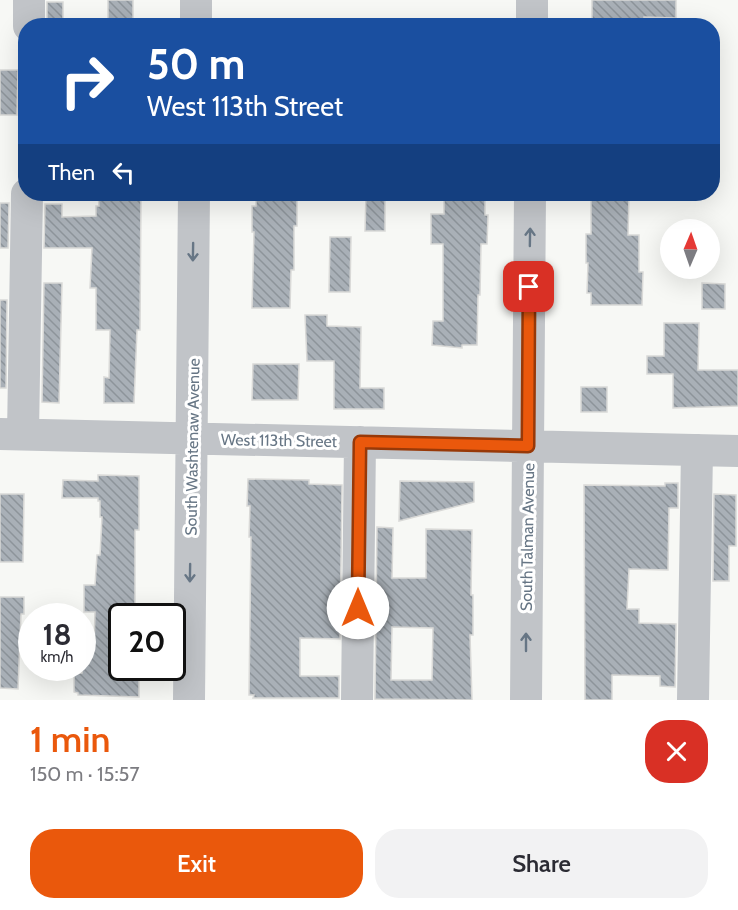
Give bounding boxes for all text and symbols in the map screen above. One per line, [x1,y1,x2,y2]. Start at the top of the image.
text: 50 m [147,38,245,90]
icon: right [48,42,126,120]
text: West 113th Street [147,90,343,123]
icon: left [107,156,140,189]
text: Then [48,159,95,186]
north arrow [660,219,720,279]
map controls [660,219,720,279]
one-way arrow [524,227,536,247]
one-way arrow [188,241,199,261]
pin [503,261,554,312]
icon: arrive [512,270,545,303]
street label: South Washtenaw Avenue [181,358,204,536]
street label: West 113th Street [221,430,338,451]
street label: South Talman Avenue [517,463,538,611]
one-way arrow [184,562,196,582]
position arrow [326,576,390,640]
speed limit sign: 20 [108,603,186,681]
text: 18 [42,616,72,653]
one-way arrow [520,632,532,652]
text: km/h [41,648,73,666]
text: 1 min [30,717,110,761]
button: close [645,720,708,783]
text: 150 m · 15:57 [30,762,139,786]
button: Exit [30,829,363,898]
button: Share [375,829,708,898]

